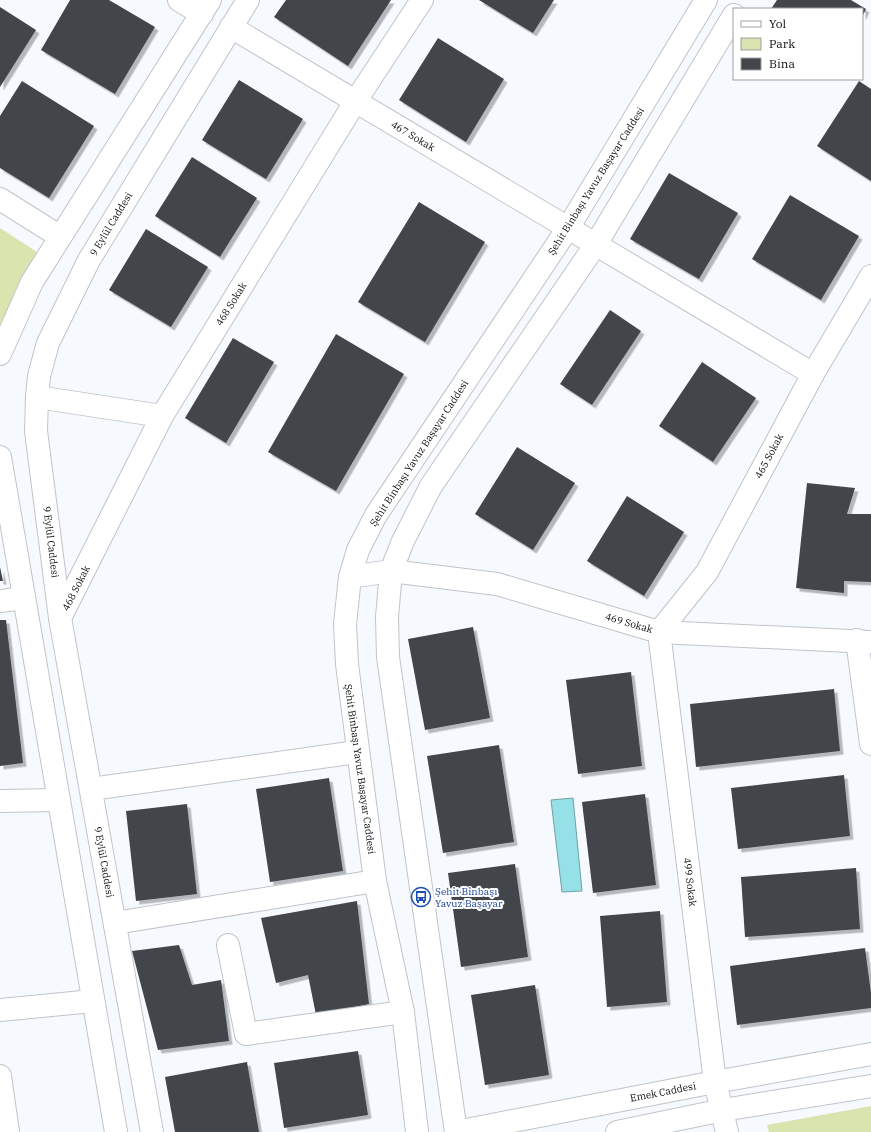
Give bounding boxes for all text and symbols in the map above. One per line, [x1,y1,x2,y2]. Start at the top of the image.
legend [733,8,863,80]
text: Yol [769,16,787,31]
text: Park [769,36,795,51]
text: Bina [769,56,795,71]
street label: Şehit Binbaşı Yavuz Başayar Caddesi [545,105,647,257]
street label: 467 Sokak [389,118,437,154]
street label: 9 Eylül Caddesi [87,190,135,258]
street label: 468 Sokak [213,280,250,328]
street label: Şehit Binbaşı Yavuz Başayar Caddesi [367,377,471,529]
street label: 465 Sokak [752,431,786,481]
street label: 9 Eylül Caddesi [40,505,62,579]
street label: 468 Sokak [59,563,93,613]
street label: 469 Sokak [604,610,654,636]
street label: Şehit Binbaşı Yavuz Başayar Caddesi [342,683,378,855]
street label: 9 Eylül Caddesi [91,825,117,899]
street label: 499 Sokak [681,857,699,907]
place label: Şehit Binbaşı Yavuz Başayar [435,885,503,910]
bus stop icon: Şehit Binbaşı Yavuz Başayar [410,886,432,908]
street label: Emek Caddesi [629,1079,697,1105]

